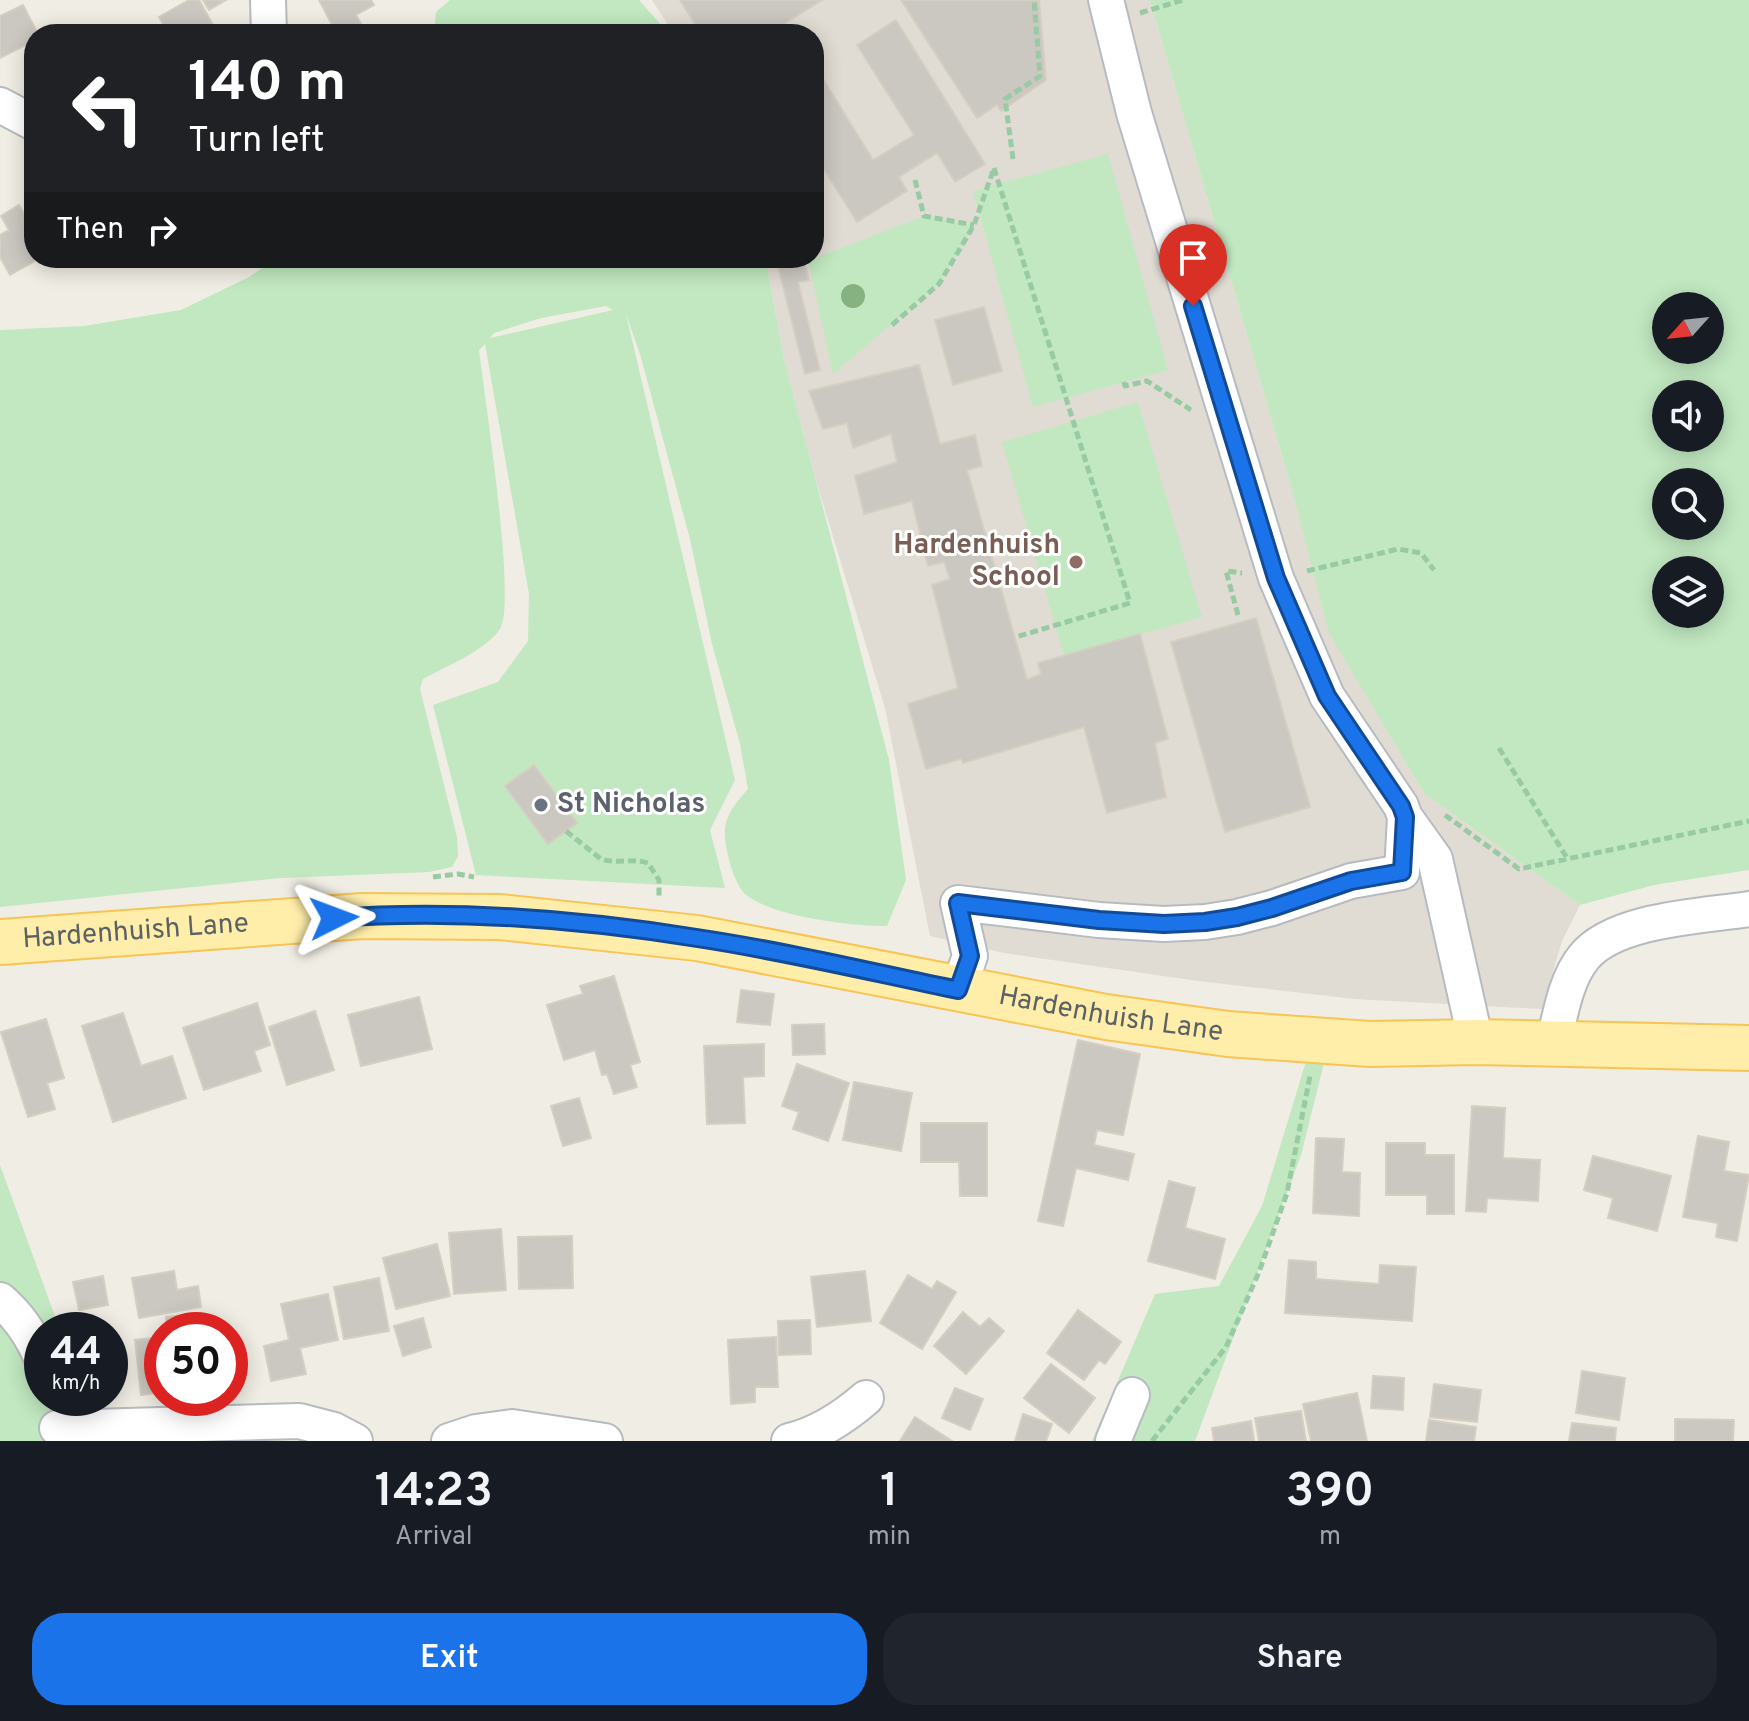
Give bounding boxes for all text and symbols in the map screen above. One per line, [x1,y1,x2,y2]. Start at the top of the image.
text: 140 m [188,50,346,120]
icon: left [56,56,160,160]
text: Turn left [188,119,325,165]
icon: right [140,208,184,252]
text: Then [56,212,124,249]
pin [1159,224,1227,306]
icon: arrive [1171,236,1215,280]
north arrow [1652,292,1724,364]
map controls [1652,292,1724,628]
button: sound [1652,380,1724,452]
button: search [1652,468,1724,540]
place label: Hardenhuish School [893,528,1060,596]
marker: Hardenhuish School [1067,553,1085,571]
button: layers [1652,556,1724,628]
place label: St Nicholas [557,787,705,823]
marker: St Nicholas [532,796,550,814]
position arrow [292,876,376,960]
street label: Hardenhuish Lane [21,906,250,958]
street label: Hardenhuish Lane [995,979,1225,1051]
speed limit sign: 50 [144,1312,248,1416]
text: 44 [50,1329,102,1379]
text: km/h [52,1371,100,1397]
text: 14:23 [375,1463,493,1523]
text: 1 [880,1463,899,1523]
text: 390 [1285,1463,1374,1523]
text: Arrival [395,1521,473,1554]
text: min [868,1521,911,1554]
text: m [1319,1521,1341,1554]
button: Exit [32,1613,867,1705]
button: Share [883,1613,1717,1705]

